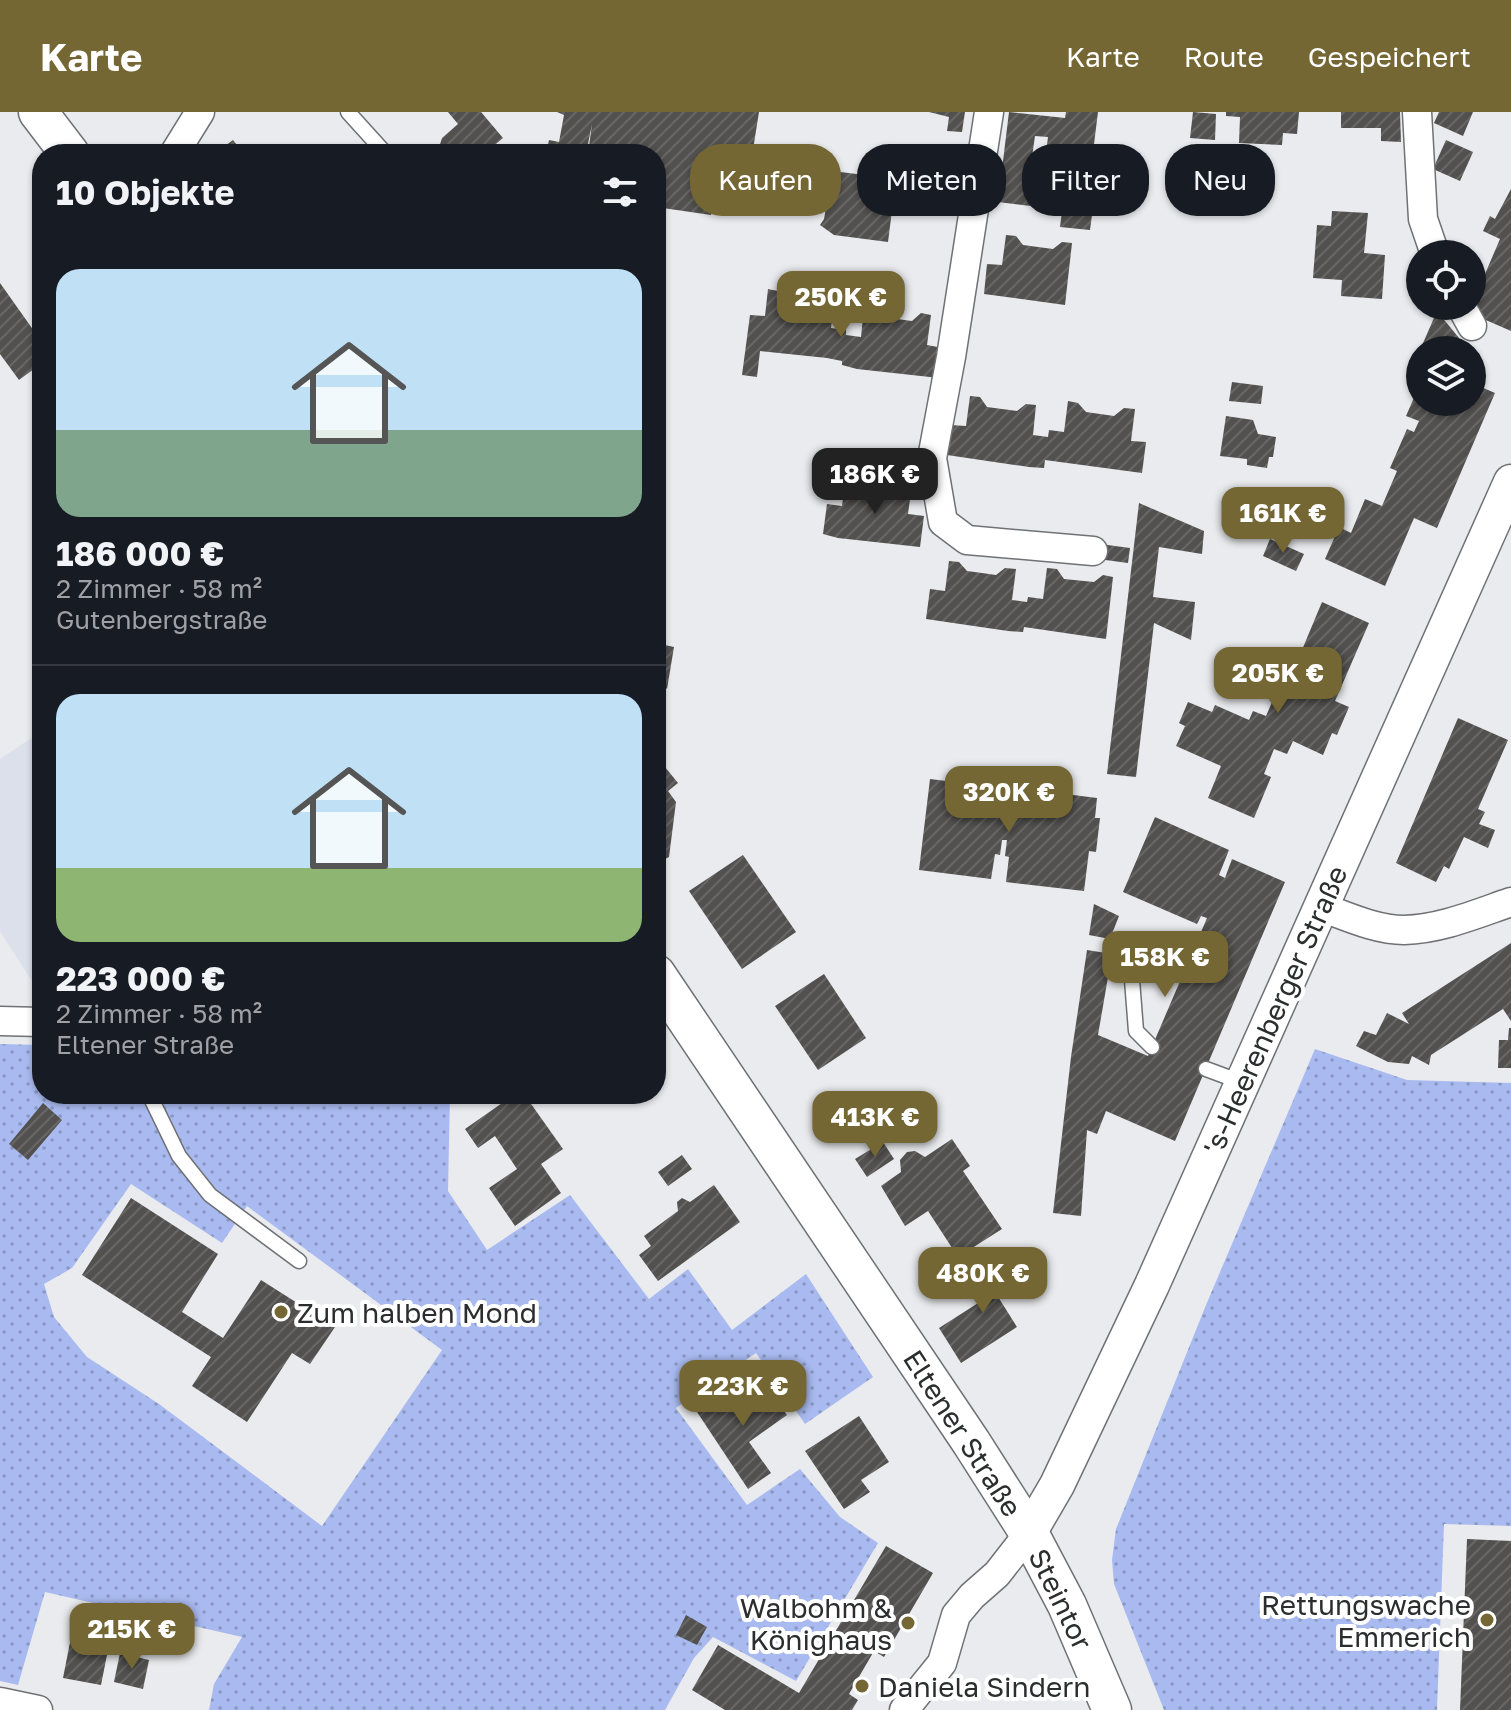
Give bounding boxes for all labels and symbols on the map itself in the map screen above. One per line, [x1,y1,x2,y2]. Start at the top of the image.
pin: 250K € [776,271,906,339]
pin: 186K € [810,448,940,516]
pin: 161K € [1218,487,1348,555]
pin: 205K € [1213,647,1343,715]
pin: 320K € [944,766,1074,834]
street label: 's-Heerenberger Straße [1196,861,1354,1159]
pin: 158K € [1100,931,1230,999]
pin: 413K € [810,1091,940,1159]
pin: 480K € [918,1247,1048,1315]
place label: Zum halben Mond [297,1296,537,1329]
marker: Zum halben Mond [272,1303,290,1321]
street label: Eltener Straße [897,1344,1029,1522]
pin: 223K € [678,1360,808,1428]
street label: Steintor [1022,1543,1100,1655]
place label: Rettungswache Emmerich [1261,1588,1471,1653]
place label: Walbohm & Könighaus [740,1591,892,1656]
pin: 215K € [67,1603,197,1671]
marker: Rettungswache Emmerich [1478,1611,1496,1629]
marker: Walbohm & Könighaus [899,1614,917,1632]
place label: Daniela Sindern [878,1670,1090,1703]
marker: Daniela Sindern [853,1677,871,1695]

